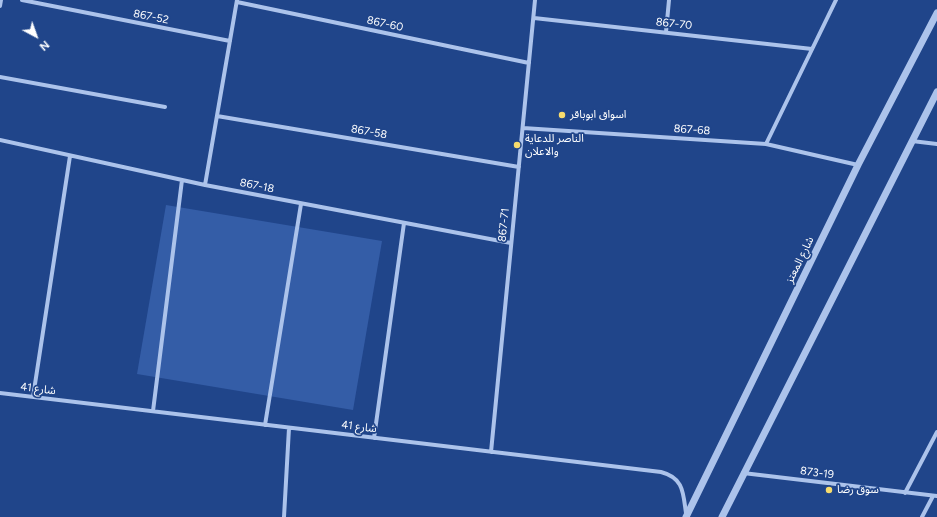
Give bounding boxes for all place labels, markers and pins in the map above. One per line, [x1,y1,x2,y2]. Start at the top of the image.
place label: اسواق ابوباقر [570,108,626,122]
marker: اسواق ابوباقر [557,110,567,120]
place label: الناصر للدعاية والاعلان [525,132,584,158]
marker: الناصر للدعاية والاعلان [512,140,522,150]
place label: سوق رضا [837,483,879,497]
marker: سوق رضا [824,485,834,495]

